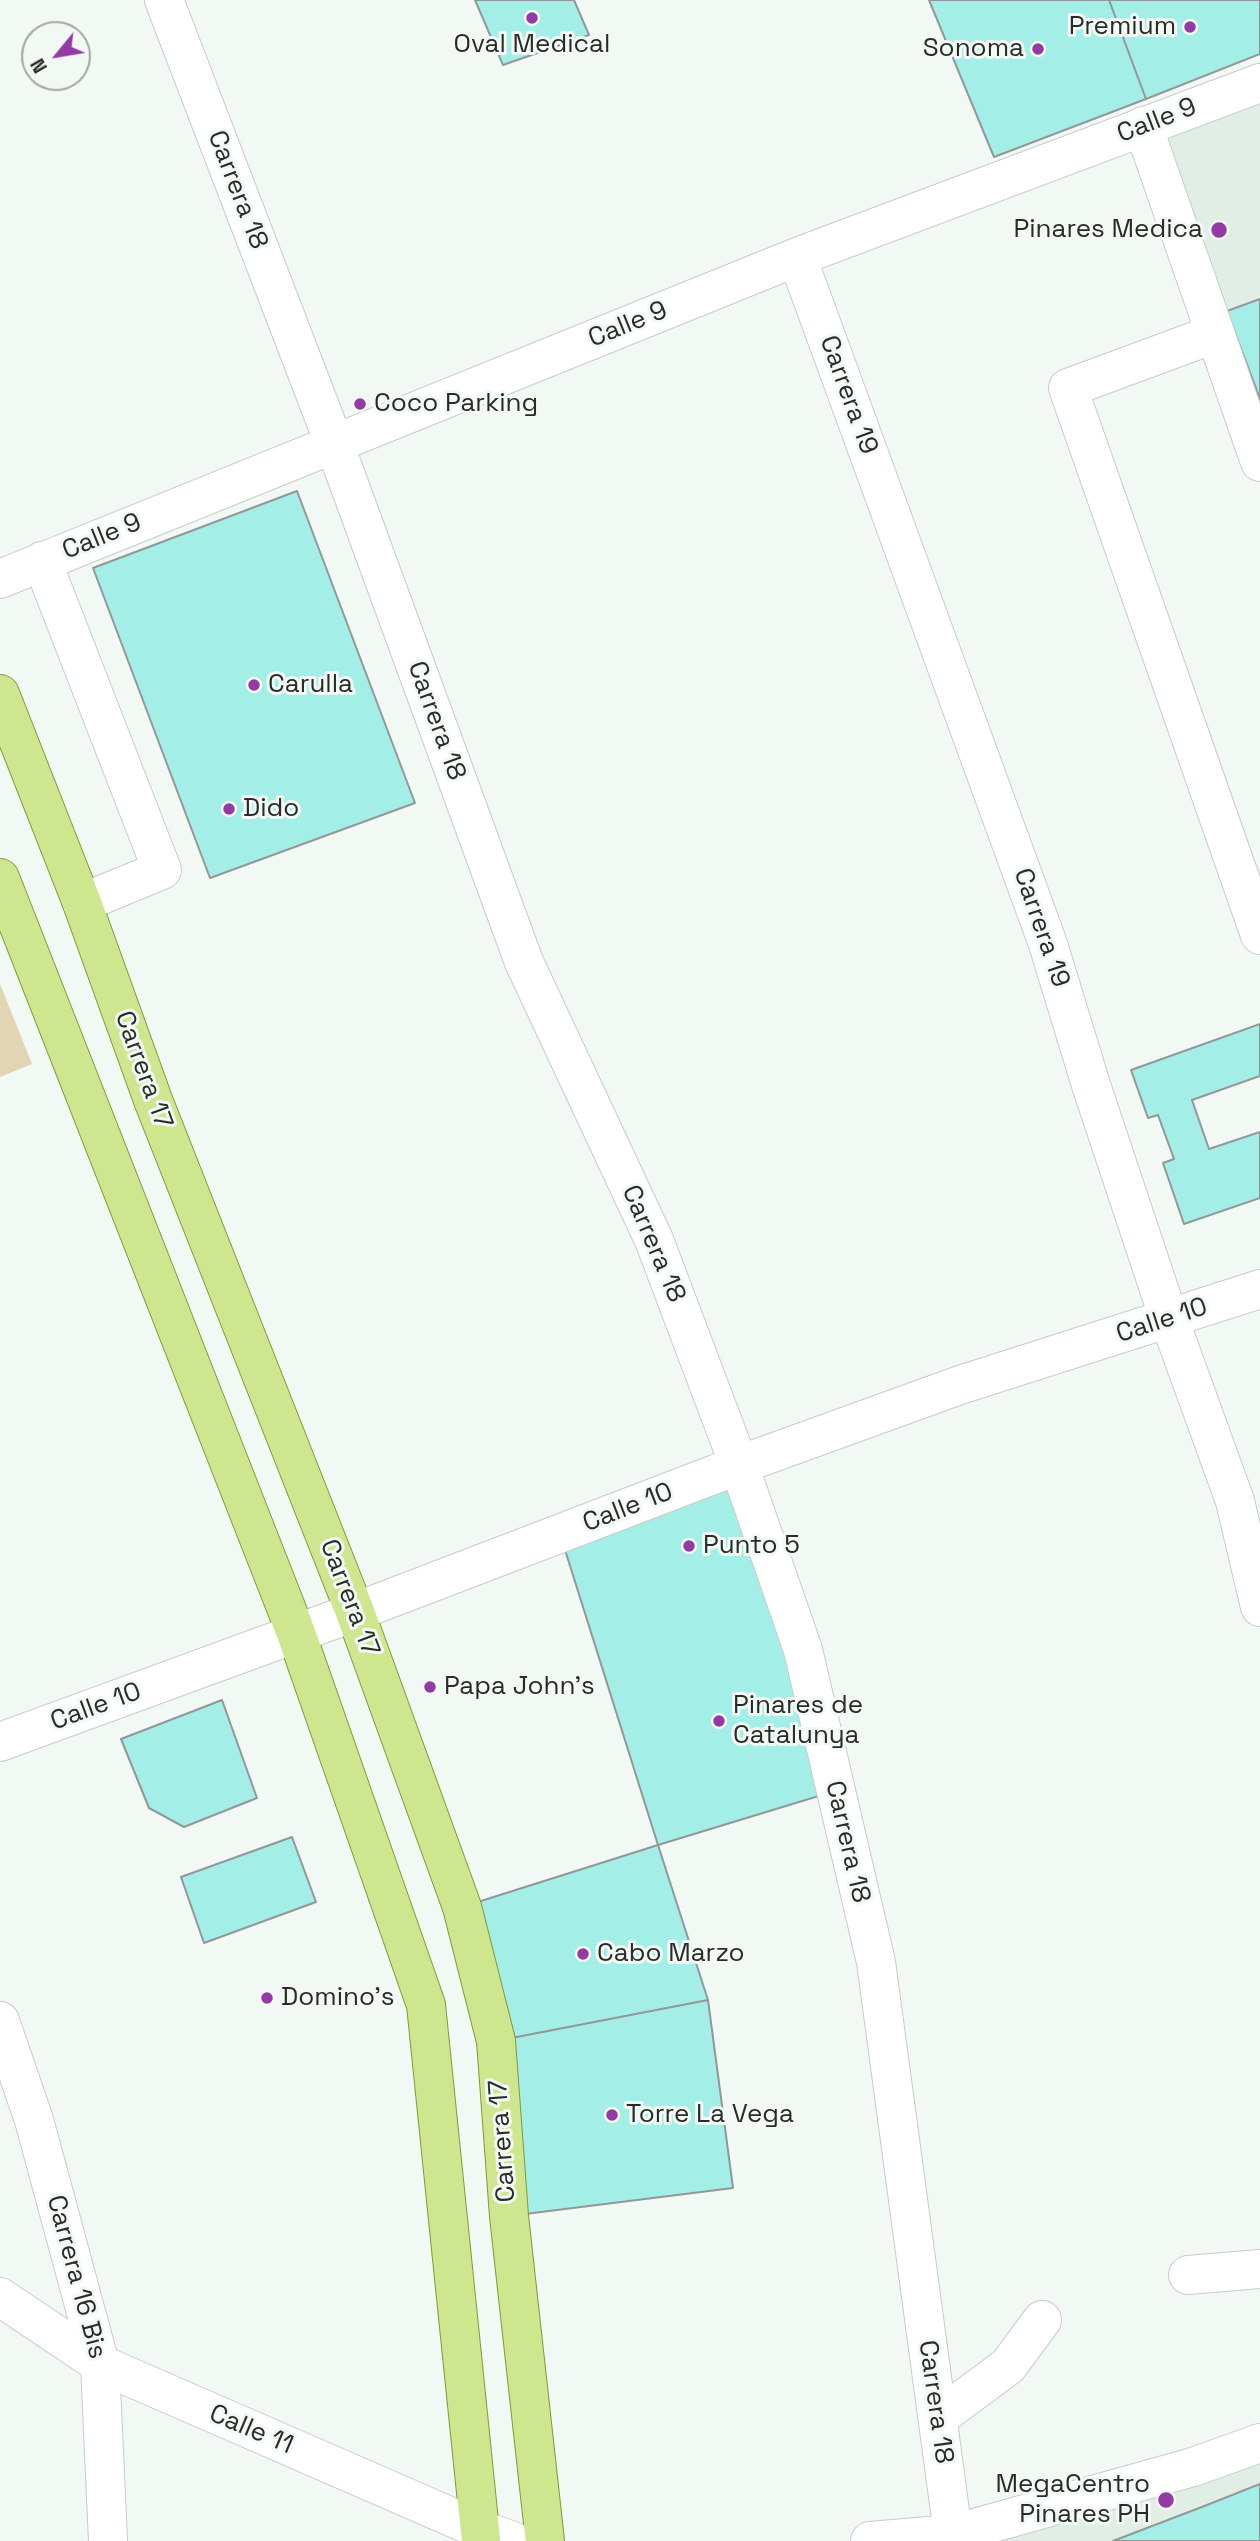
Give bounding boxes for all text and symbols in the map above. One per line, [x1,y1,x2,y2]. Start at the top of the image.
marker: Oval Medical [524,10,540,26]
place label: Premium [1069,11,1176,43]
marker: Premium [1182,19,1198,35]
north arrow [21,21,91,91]
place label: Oval Medical [454,29,610,61]
place label: Sonoma [923,33,1024,65]
marker: Sonoma [1030,41,1046,57]
text: N [25,54,53,78]
street label: Calle 9 [1113,92,1201,150]
street label: Carrera 18 [200,126,274,254]
place label: Pinares Medica [1014,214,1203,246]
marker: Pinares Medica [1209,220,1229,240]
street label: Calle 9 [584,295,672,355]
street label: Carrera 19 [812,331,884,459]
place label: Coco Parking [374,388,538,420]
marker: Coco Parking [352,396,368,412]
street label: Calle 9 [58,507,146,567]
street label: Carrera 18 [400,657,472,785]
place label: Carulla [268,669,353,701]
marker: Carulla [246,677,262,693]
place label: Dido [243,793,299,825]
marker: Dido [221,801,237,817]
street label: Carrera 19 [1006,864,1076,992]
street label: Carrera 17 [107,1007,179,1133]
street label: Carrera 18 [614,1181,692,1307]
street label: Calle 10 [1112,1292,1212,1350]
street label: Calle 10 [579,1477,677,1539]
place label: Punto 5 [703,1530,800,1562]
street label: Carrera 17 [312,1535,386,1661]
marker: Punto 5 [681,1538,697,1554]
place label: Papa John's [444,1671,595,1703]
street label: Calle 10 [47,1676,145,1738]
marker: Papa John's [422,1679,438,1695]
place label: Pinares de Catalunya [733,1690,863,1752]
marker: Pinares de Catalunya [711,1713,727,1729]
street label: Carrera 18 [818,1778,876,1906]
place label: Cabo Marzo [597,1938,744,1970]
marker: Cabo Marzo [575,1946,591,1962]
place label: Domino's [281,1982,394,2014]
marker: Domino's [259,1990,275,2006]
street label: Carrera 17 [483,2079,523,2203]
place label: Torre La Vega [626,2099,794,2131]
marker: Torre La Vega [604,2107,620,2123]
street label: Carrera 16 Bis [39,2192,113,2362]
street label: Carrera 18 [911,2338,959,2466]
street label: Calle 11 [204,2398,298,2462]
place label: MegaCentro Pinares PH [995,2469,1150,2530]
marker: MegaCentro Pinares PH [1156,2490,1176,2510]

